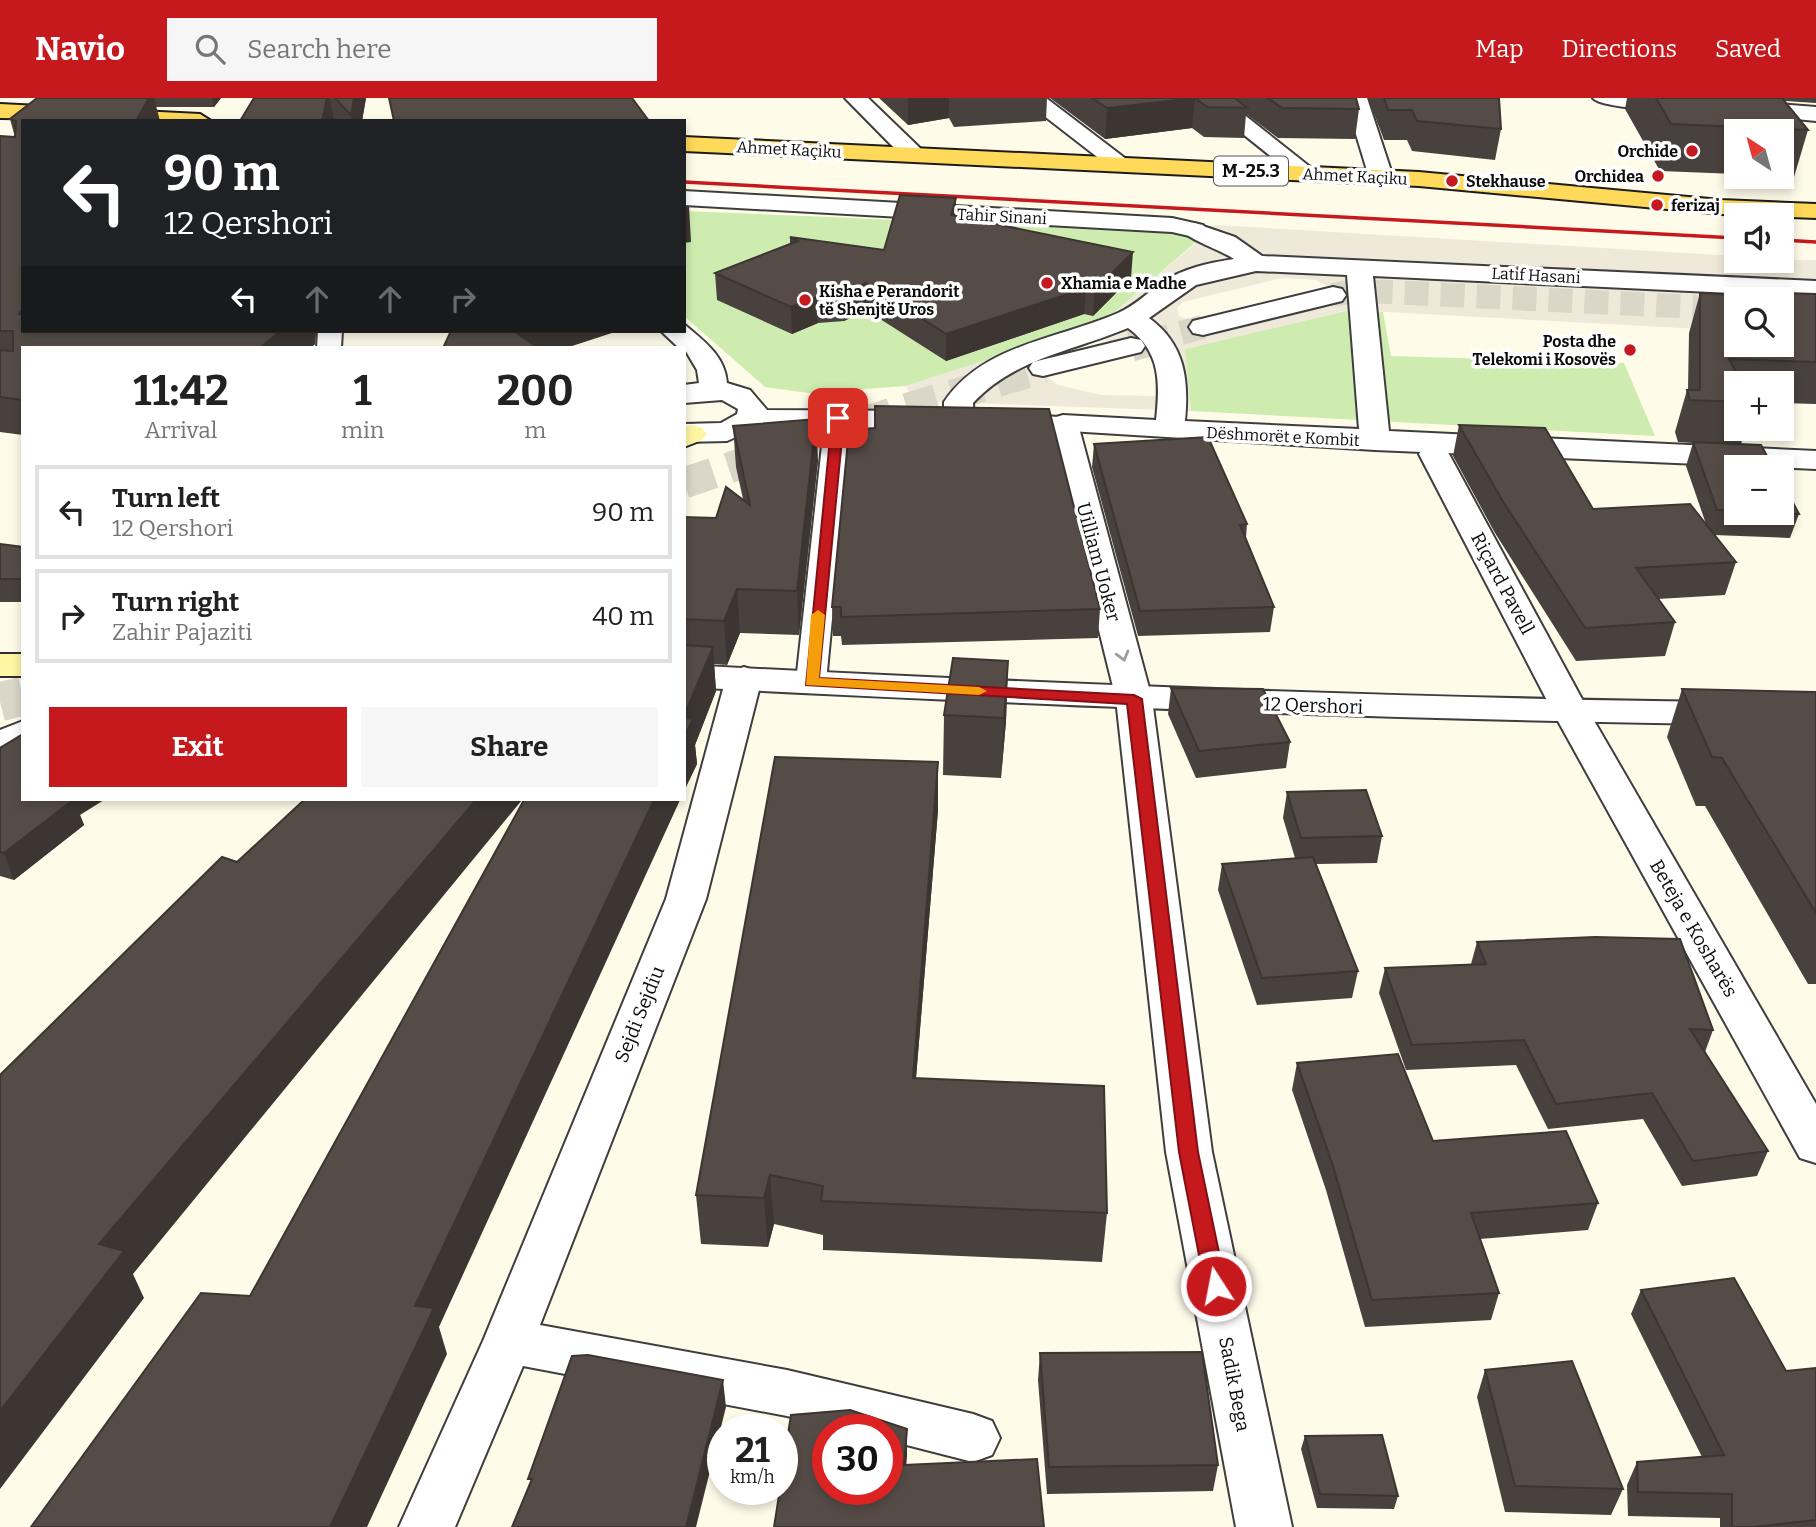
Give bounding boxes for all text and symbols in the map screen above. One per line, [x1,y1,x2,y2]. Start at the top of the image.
search box [167,18,657,81]
text: Navio [35,29,125,69]
icon: search [191,30,229,68]
text: Search here [247,34,391,65]
text: Map [1475,35,1524,63]
text: Directions [1562,35,1677,63]
text: Saved [1715,35,1781,63]
north arrow [1724,119,1794,189]
map controls [1724,119,1794,525]
street label: Ahmet Kaçiku [736,137,842,162]
place label: Orchide [1617,142,1678,161]
marker: Orchide [1684,143,1700,159]
text: 90 m [164,144,280,203]
icon: left [49,147,140,238]
road number: M-25.3 [1214,156,1288,186]
street label: Ahmet Kaçiku [1302,164,1408,189]
place label: Orchidea [1574,167,1644,186]
marker: Orchidea [1650,168,1666,184]
place label: Stekhause [1466,172,1546,191]
marker: Stekhause [1444,173,1460,189]
place label: ferizaj [1671,196,1720,215]
marker: ferizaj [1649,197,1665,213]
button: sound [1724,203,1794,273]
text: 12 Qershori [164,204,333,242]
street label: Tahir Sinani [957,205,1048,228]
street label: Latif Hasani [1491,264,1581,287]
place label: Xhamia e Madhe [1061,274,1187,293]
marker: Xhamia e Madhe [1039,275,1055,291]
icon: left [225,280,263,318]
icon: ahead [298,280,336,318]
icon: ahead [371,280,409,318]
icon: right [444,280,482,318]
place label: Kisha e Perandorit të Shenjtë Uros [819,282,960,319]
button: search [1724,287,1794,357]
marker: Kisha e Perandorit të Shenjtë Uros [797,292,813,308]
place label: Posta dhe Telekomi i Kosovës [1473,332,1616,369]
marker: Posta dhe Telekomi i Kosovës [1622,342,1638,358]
text: 11:42 [133,366,229,416]
text: 1 [354,366,372,416]
text: 200 [497,366,574,416]
button: + [1724,371,1794,441]
pin [808,388,868,448]
icon: arrive [819,399,857,437]
text: Arrival [145,416,217,444]
text: min [341,416,384,444]
text: m [524,416,546,444]
street label: Dëshmorët e Kombit [1206,423,1360,450]
button: − [1724,455,1794,525]
text: Turn left [112,483,220,514]
icon: left [53,493,91,531]
text: 90 m [592,497,654,528]
street label: Uilliam Uoker [1072,500,1126,625]
text: 12 Qershori [112,514,233,542]
street label: Riçard Pavell [1466,528,1539,638]
text: Turn right [112,587,239,618]
icon: right [53,597,91,635]
text: 40 m [592,601,654,632]
text: Zahir Pajaziti [112,618,252,646]
one-way arrow [1115,650,1129,662]
street label: 12 Qershori [1262,692,1364,719]
button: Exit [49,707,347,787]
button: Share [361,707,658,787]
street label: Beteja e Kosharës [1645,855,1742,1001]
street label: Sejdi Sejdiu [610,962,669,1066]
position arrow [1179,1249,1253,1323]
street label: Sadik Bega [1214,1335,1255,1434]
speed limit sign: 30 [812,1414,903,1505]
text: 21 [735,1429,770,1471]
text: km/h [730,1466,775,1488]

